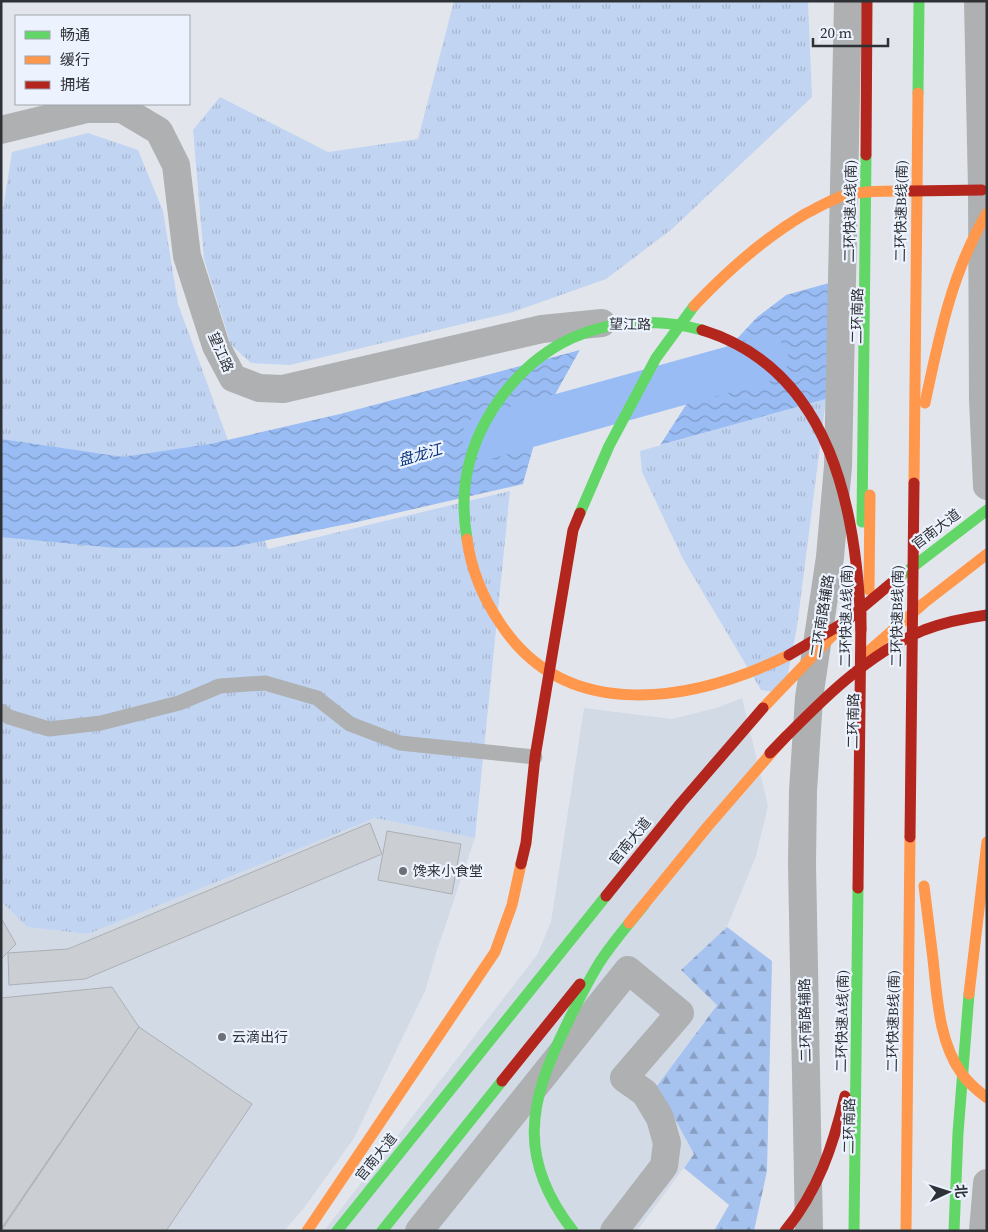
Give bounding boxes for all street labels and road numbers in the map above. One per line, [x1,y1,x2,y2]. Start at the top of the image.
street label: 二环快速A线(南) [839,159,861,263]
street label: 二环快速B线(南) [890,160,912,262]
street label: 二环南路 [847,288,867,344]
street label: 望江路 [609,314,651,334]
street label: 望江路 [203,329,239,375]
street label: 官南大道 [908,504,964,554]
street label: 二环快速A线(南) [835,564,857,668]
street label: 二环快速B线(南) [886,565,908,667]
street label: 二环南路辅路 [806,573,838,659]
street label: 二环南路 [843,693,863,749]
street label: 官南大道 [605,813,655,869]
street label: 二环快速A线(南) [831,969,853,1073]
street label: 二环快速B线(南) [882,970,904,1072]
street label: 二环南路辅路 [794,978,816,1062]
street label: 二环南路 [839,1098,859,1154]
street label: 官南大道 [351,1129,401,1185]

